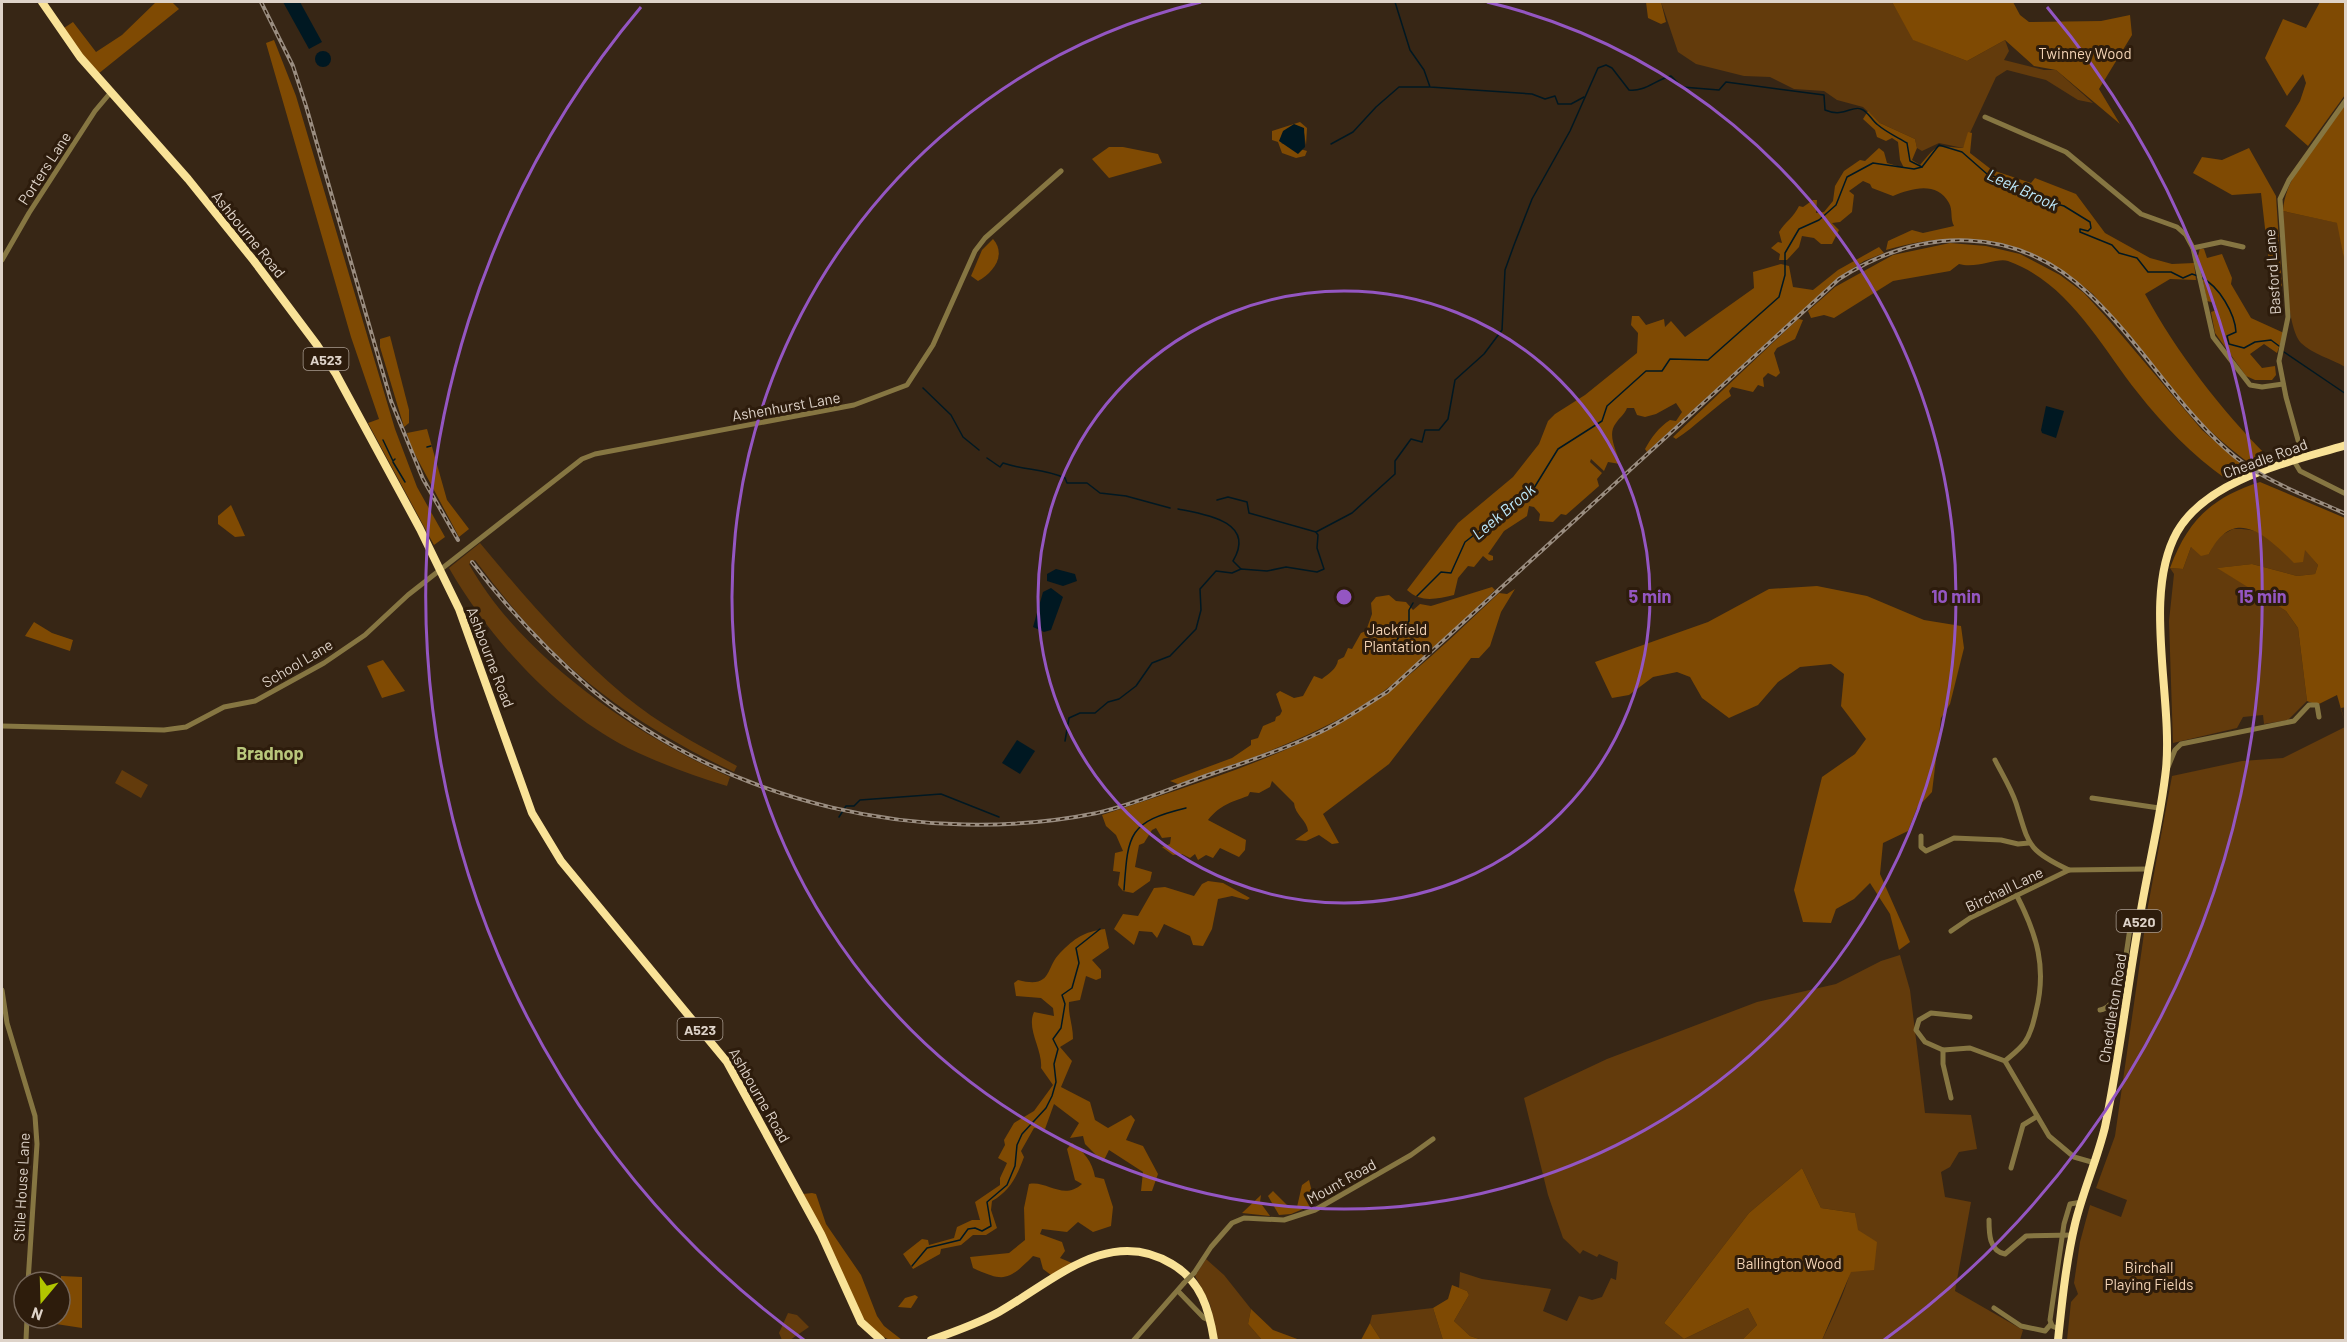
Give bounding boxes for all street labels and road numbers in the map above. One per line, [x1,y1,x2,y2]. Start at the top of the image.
street label: Porters Lane [14,128,74,208]
street label: Ashbourne Road [209,187,289,281]
street label: Basford Lane [2260,229,2284,315]
road number: A523 [304,348,348,370]
street label: Ashenhurst Lane [730,388,842,424]
street label: Cheadle Road [2220,434,2310,482]
street label: Ashbourne Road [464,604,518,710]
street label: School Lane [258,635,336,691]
street label: Birchall Lane [1962,862,2046,916]
road number: A520 [2116,910,2162,932]
street label: Cheddleton Road [2094,952,2130,1064]
road number: A523 [678,1018,722,1040]
street label: Ashbourne Road [726,1044,794,1146]
street label: Stile House Lane [9,1132,33,1242]
street label: Mount Road [1303,1155,1379,1207]

